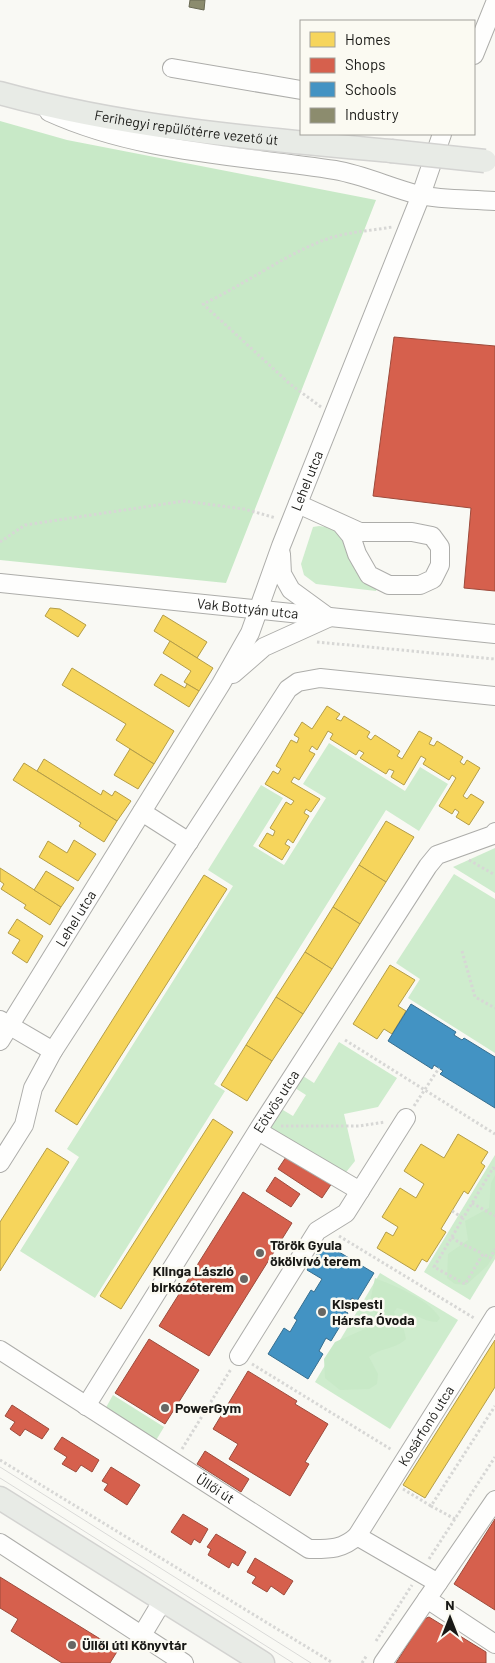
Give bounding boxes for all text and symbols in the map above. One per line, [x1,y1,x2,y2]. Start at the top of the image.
legend [300,20,475,135]
text: Homes [345,30,390,48]
text: Shops [345,55,385,73]
text: Schools [345,80,397,98]
text: Industry [345,105,399,123]
street label: Ferihegyi repülőtérre vezető út [93,106,279,148]
street label: Lehel utca [287,448,326,513]
street label: Vak Bottyán utca [196,594,299,622]
street label: Lehel utca [52,887,99,950]
street label: Eötvös utca [249,1067,302,1136]
place label: Török Gyula ökölvívó terem [270,1236,361,1269]
marker: Török Gyula ökölvívó terem [254,1247,266,1259]
place label: Klinga László birkózóterem [151,1262,234,1295]
marker: Klinga László birkózóterem [238,1273,250,1285]
place label: Kispesti Hársfa Óvoda [332,1295,415,1328]
marker: Kispesti Hársfa Óvoda [316,1306,328,1318]
street label: Kosárfonó utca [394,1382,457,1469]
place label: PowerGym [175,1399,241,1416]
marker: PowerGym [159,1402,171,1414]
street label: Üllői út [193,1470,238,1507]
north arrow [425,1593,475,1643]
text: N [445,1596,455,1613]
place label: Üllői úti Könyvtár [82,1636,187,1653]
marker: Üllői úti Könyvtár [66,1639,78,1651]

